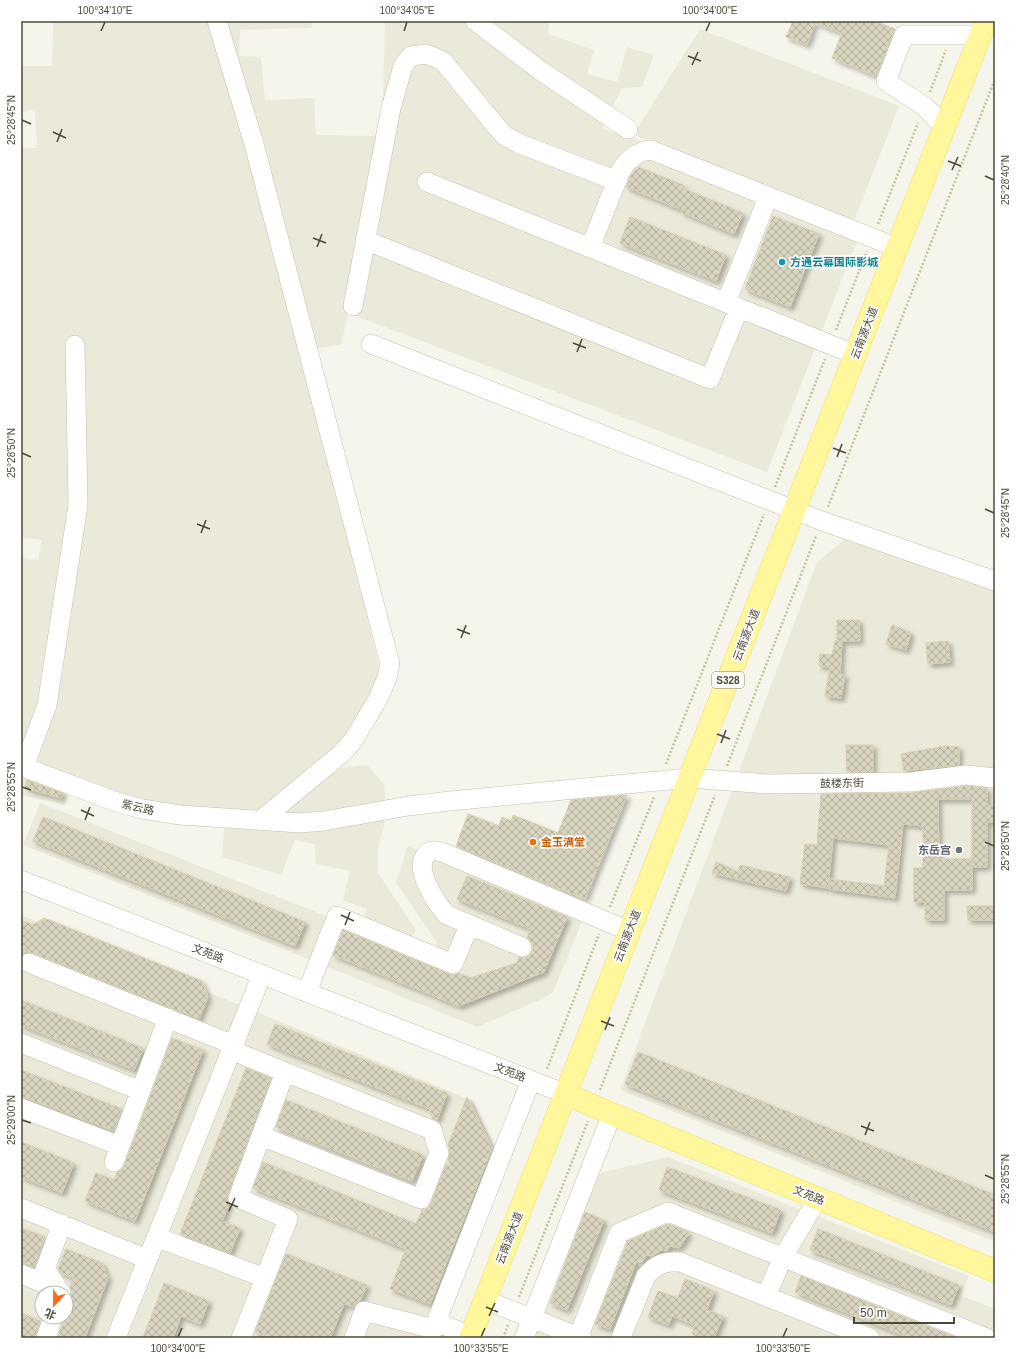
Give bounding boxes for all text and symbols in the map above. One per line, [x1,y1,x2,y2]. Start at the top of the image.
text: 100°34'10"E [77,5,133,16]
text: 100°34'05"E [379,5,435,16]
text: 100°34'00"E [682,5,738,16]
text: 25°28'45"N [6,95,17,145]
text: 25°28'40"N [1000,155,1011,205]
place label: 方通云幕国际影城 [790,256,879,268]
marker: 方通云幕国际影城 [777,257,787,267]
street label: 云南源大道 [849,305,879,361]
text: 25°28'50"N [6,428,17,478]
text: 25°28'45"N [1000,488,1011,538]
street label: 云南源大道 [731,607,761,663]
road number: S328 [712,672,744,688]
text: 25°28'55"N [6,762,17,812]
street label: 鼓楼东街 [820,777,864,789]
street label: 紫云路 [121,797,155,817]
text: 25°28'50"N [1000,821,1011,871]
place label: 金玉满堂 [541,836,585,848]
marker: 金玉满堂 [528,837,538,847]
place label: 东岳宫 [918,844,951,856]
marker: 东岳宫 [954,845,964,855]
street label: 云南源大道 [612,908,642,964]
street label: 文苑路 [190,941,226,965]
street label: 文苑路 [492,1060,528,1084]
text: 25°29'00"N [6,1095,17,1145]
text: 25°28'55"N [1000,1154,1011,1204]
street label: 文苑路 [791,1183,827,1207]
street label: 云南源大道 [494,1210,524,1266]
north arrow [34,1285,74,1325]
scale bar [854,1299,954,1325]
text: 50 m [860,1306,887,1320]
text: 北 [43,1307,58,1322]
text: 100°34'00"E [150,1343,206,1354]
text: 100°33'55"E [453,1343,509,1354]
text: 100°33'50"E [755,1343,811,1354]

